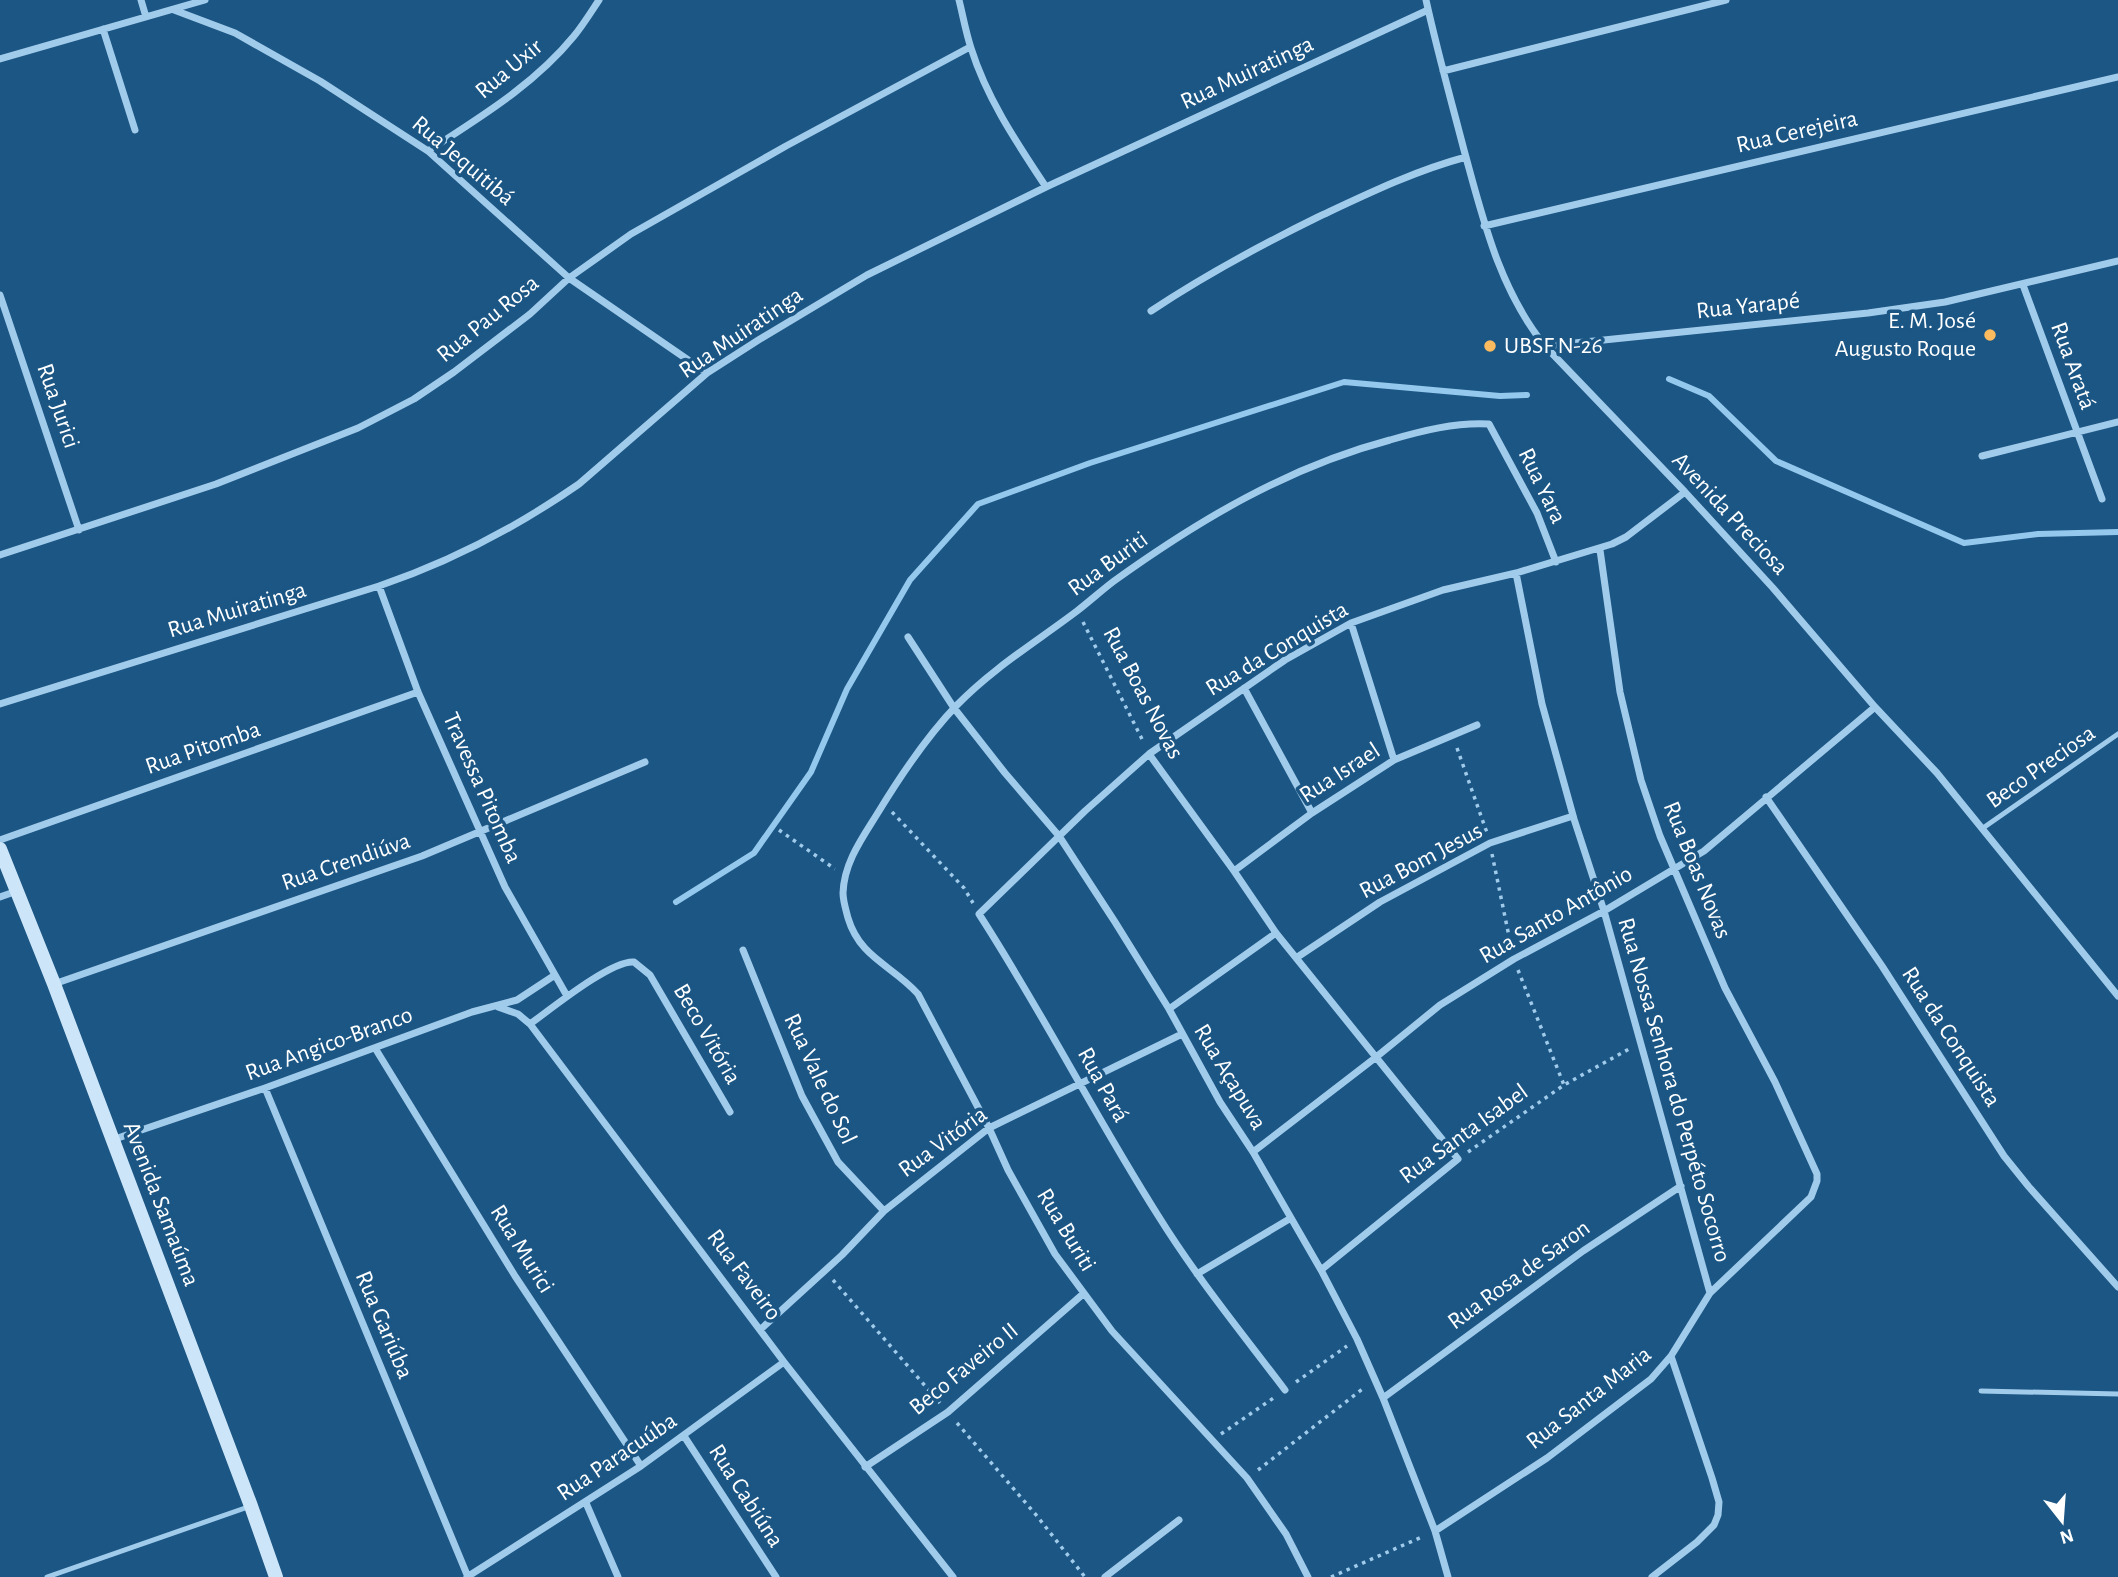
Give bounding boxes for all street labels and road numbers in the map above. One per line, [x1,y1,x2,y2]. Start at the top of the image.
street label: Rua Muiratinga [1177,32,1317,114]
street label: Rua Uxir [471,34,547,104]
street label: Rua Cerejeira [1734,106,1860,158]
street label: Rua Jequitibá [407,112,519,210]
street label: Rua Pau Rosa [432,271,544,367]
street label: Rua Muiratinga [675,283,807,383]
street label: Rua Yarapé [1695,289,1801,323]
street label: Rua Aratá [2046,319,2100,413]
street label: Rua Jurici [32,361,84,451]
street label: Rua Yara [1514,444,1570,528]
street label: Avenida Preciosa [1667,448,1793,580]
street label: Rua Buriti [1064,527,1152,601]
street label: Rua Muiratinga [165,578,309,642]
street label: Rua da Conquista [1202,597,1352,701]
street label: Rua Boas Novas [1098,623,1188,763]
street label: Travessa Pitomba [438,709,526,867]
street label: Rua Pitomba [142,717,264,779]
street label: Beco Preciosa [1982,721,2100,813]
street label: Rua Israel [1296,738,1384,808]
street label: Rua Boas Novas [1659,798,1735,942]
street label: Rua Bom Jesus [1356,819,1486,903]
street label: Rua Crendiúva [279,829,413,895]
street label: Rua Santo Antônio [1475,862,1637,968]
street label: Rua Nossa Senhora do Perpéto Socorro [1613,915,1735,1265]
street label: Rua da Conquista [1897,963,2005,1111]
street label: Beco Vitória [669,980,745,1088]
street label: Rua Angico-Branco [242,1003,416,1085]
street label: Rua Vale do Sol [779,1010,861,1148]
street label: Rua Açapuva [1189,1020,1271,1134]
street label: Rua Pará [1073,1044,1133,1126]
street label: Rua Santa Isabel [1395,1080,1533,1188]
street label: Rua Vitória [894,1102,992,1182]
street label: Avenida Samaúma [119,1118,203,1290]
street label: Rua Buriti [1032,1184,1100,1276]
street label: Rua Murici [486,1201,558,1297]
street label: Rua Rosa de Saron [1444,1216,1594,1334]
street label: Rua Faveiro [702,1225,786,1325]
street label: Rua Gariúba [351,1268,417,1382]
street label: Beco Faveiro II [905,1318,1023,1420]
street label: Rua Santa Maria [1522,1342,1656,1454]
street label: Rua Paracuúba [553,1408,681,1506]
street label: Rua Cabiúna [704,1440,788,1552]

